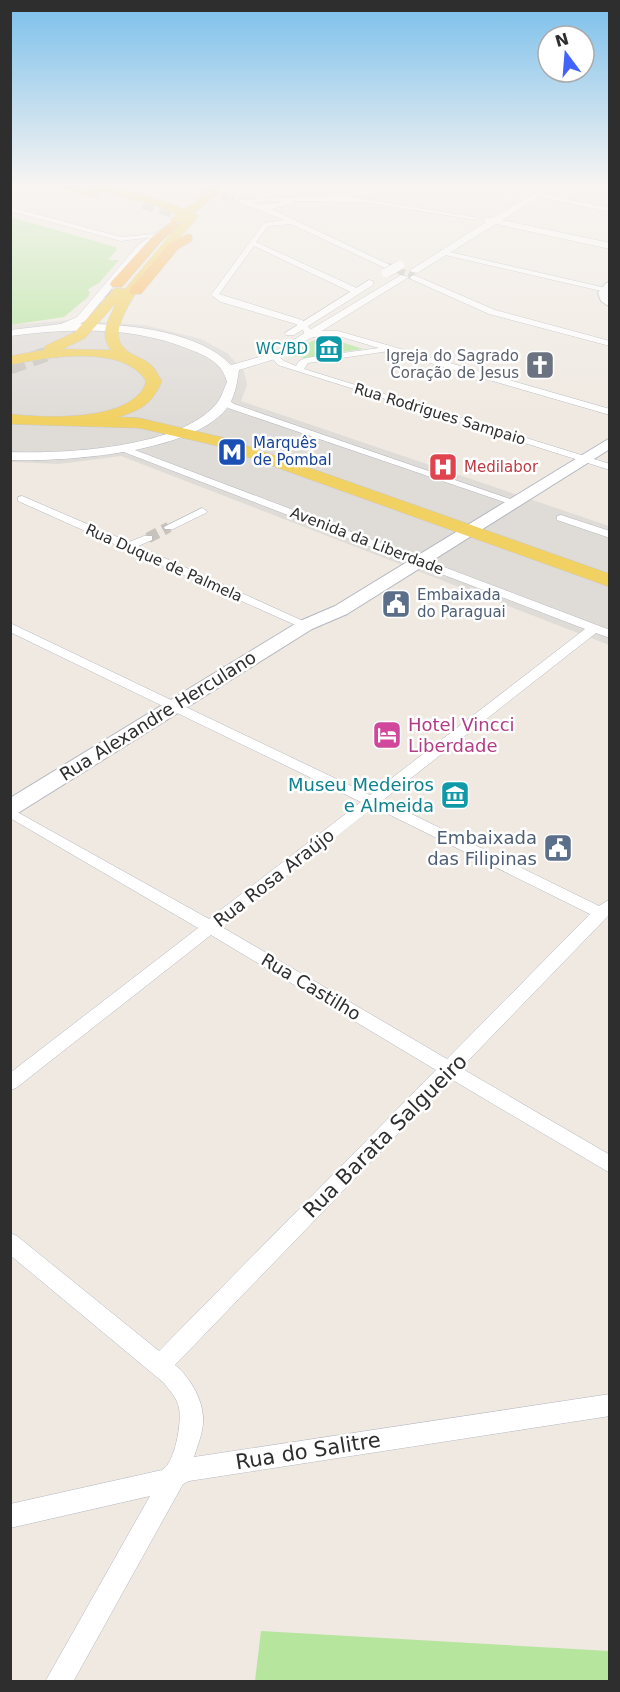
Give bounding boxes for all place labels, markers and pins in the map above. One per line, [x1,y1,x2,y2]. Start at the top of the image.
museum icon: WC/BD [313,333,345,365]
place label: WC/BD [256,340,308,358]
place label: Igreja do Sagrado Coração de Jesus [386,347,519,382]
church icon: Igreja do Sagrado Coração de Jesus [524,349,556,381]
place label: Marquês de Pombal [253,434,332,469]
metro station icon: Marquês de Pombal [216,436,248,468]
hospital icon: Medilabor [427,451,459,483]
place label: Medilabor [464,458,539,476]
place label: Embaixada do Paraguai [417,586,506,621]
public building icon: Embaixada do Paraguai [380,588,412,620]
place label: Hotel Vincci Liberdade [408,714,515,756]
hotel icon: Hotel Vincci Liberdade [371,719,403,751]
place label: Museu Medeiros e Almeida [288,774,434,816]
museum icon: Museu Medeiros e Almeida [439,779,471,811]
place label: Embaixada das Filipinas [427,827,537,869]
public building icon: Embaixada das Filipinas [542,832,574,864]

